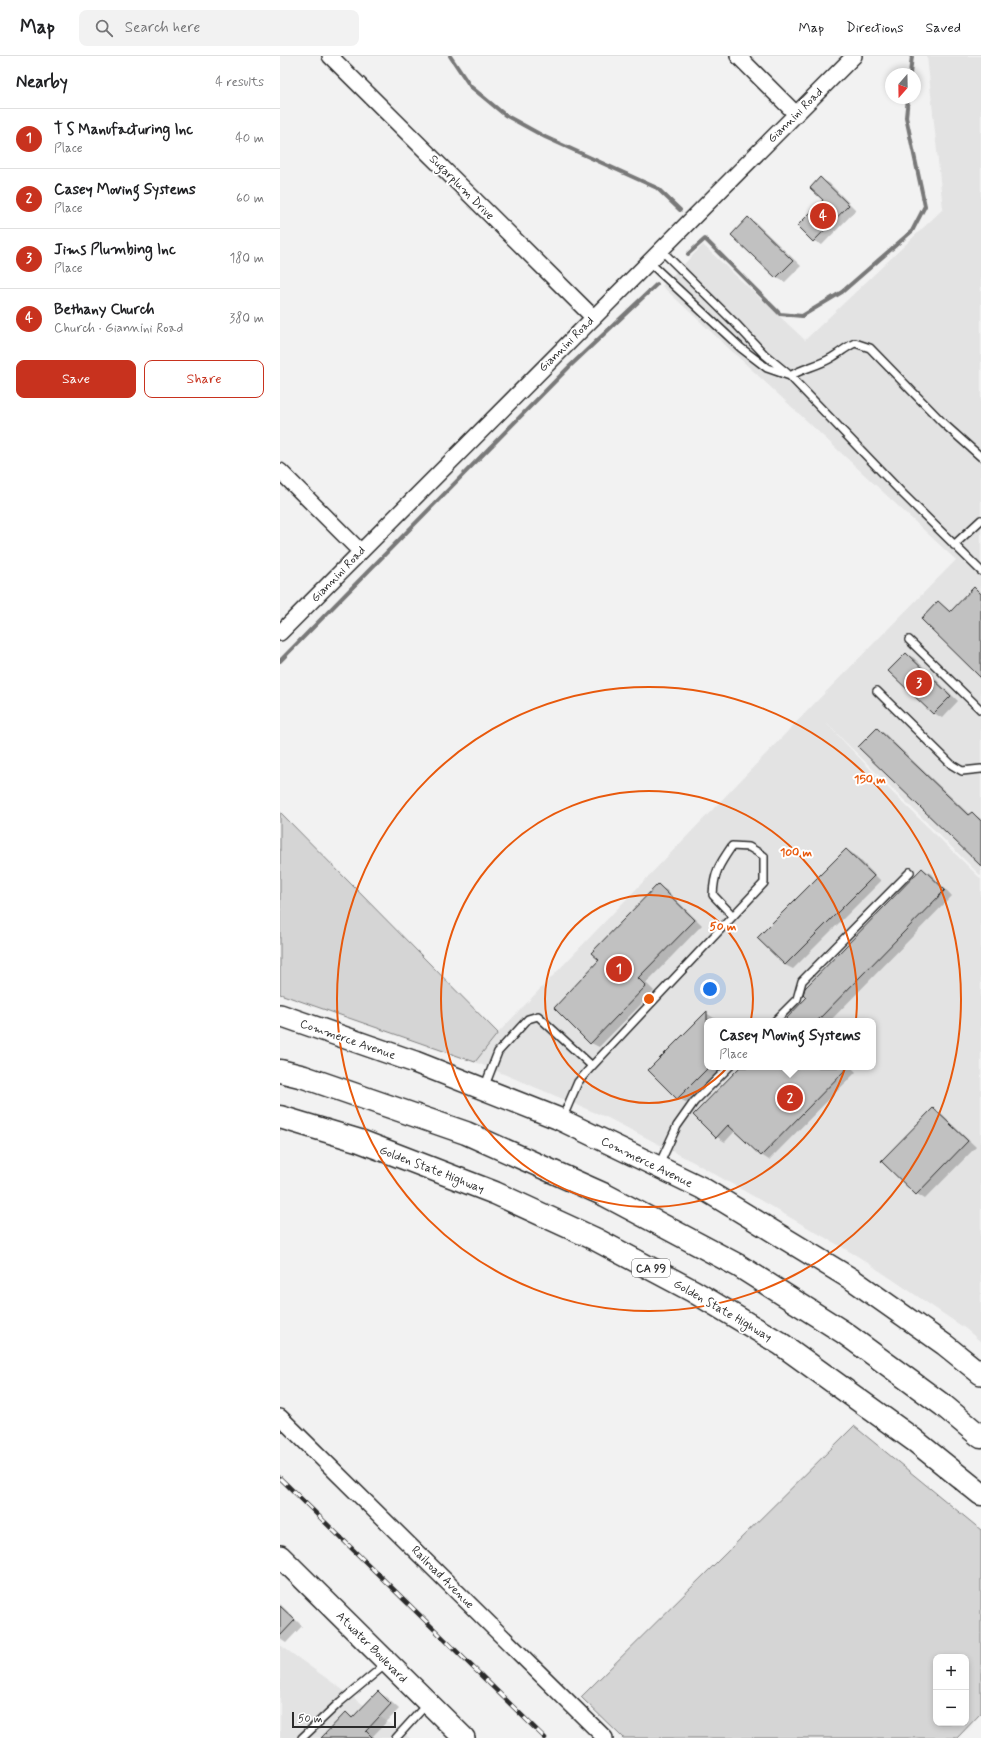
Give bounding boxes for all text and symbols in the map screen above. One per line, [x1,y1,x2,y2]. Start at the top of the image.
search box [79,10,359,46]
text: Map [20,15,55,40]
icon: search [93,17,115,39]
text: Search here [125,18,200,38]
text: Map [798,19,824,37]
text: Directions [846,19,904,37]
text: Saved [926,19,961,37]
north arrow [885,68,921,104]
text: Nearby [16,71,68,93]
text: 4 results [215,74,264,91]
street label: Giannini Road [765,85,827,147]
text: T S Manufacturing Inc [54,120,193,140]
text: 1 [26,130,32,147]
text: 40 m [235,130,264,147]
text: Place [54,140,83,157]
street label: Sugarplum Drive [424,152,497,225]
text: Casey Moving Systems [54,180,196,200]
text: 2 [26,190,32,207]
text: 60 m [236,190,264,207]
text: Place [54,200,83,217]
pin: 4 [810,201,836,231]
text: Jims Plumbing Inc [54,240,176,260]
text: 3 [26,250,32,267]
text: 180 m [229,250,264,267]
text: Place [54,260,83,277]
text: Bethany Church [54,300,154,320]
text: 4 [25,310,33,327]
text: 380 m [229,310,264,327]
street label: Giannini Road [536,314,598,376]
text: Church · Giannini Road [54,320,183,337]
button: Save [16,360,136,398]
button: Share [144,360,264,398]
street label: Giannini Road [308,543,370,606]
pin: 3 [906,668,932,698]
text: 150 m [854,772,886,788]
text: 100 m [780,845,813,861]
text: 50 m [710,919,737,935]
pin: 1 [606,954,632,984]
your location [700,979,720,999]
centre of rings [642,992,656,1006]
street label: Commerce Avenue [298,1016,398,1064]
popup [704,1018,876,1070]
text: Casey Moving Systems [719,1026,861,1046]
text: Place [719,1046,748,1063]
pin: 2 [777,1083,803,1113]
street label: Commerce Avenue [598,1134,695,1192]
street label: Golden State Highway [377,1143,486,1197]
road number: CA 99 [632,1259,670,1277]
street label: Golden State Highway [670,1276,775,1346]
street label: Railroad Avenue [407,1543,477,1613]
street label: Atwater Boulevard [332,1609,410,1687]
map controls [933,1654,969,1726]
button: + [933,1654,969,1690]
button: − [933,1690,969,1726]
scale bar [292,1710,396,1729]
text: 50 m [298,1712,323,1726]

